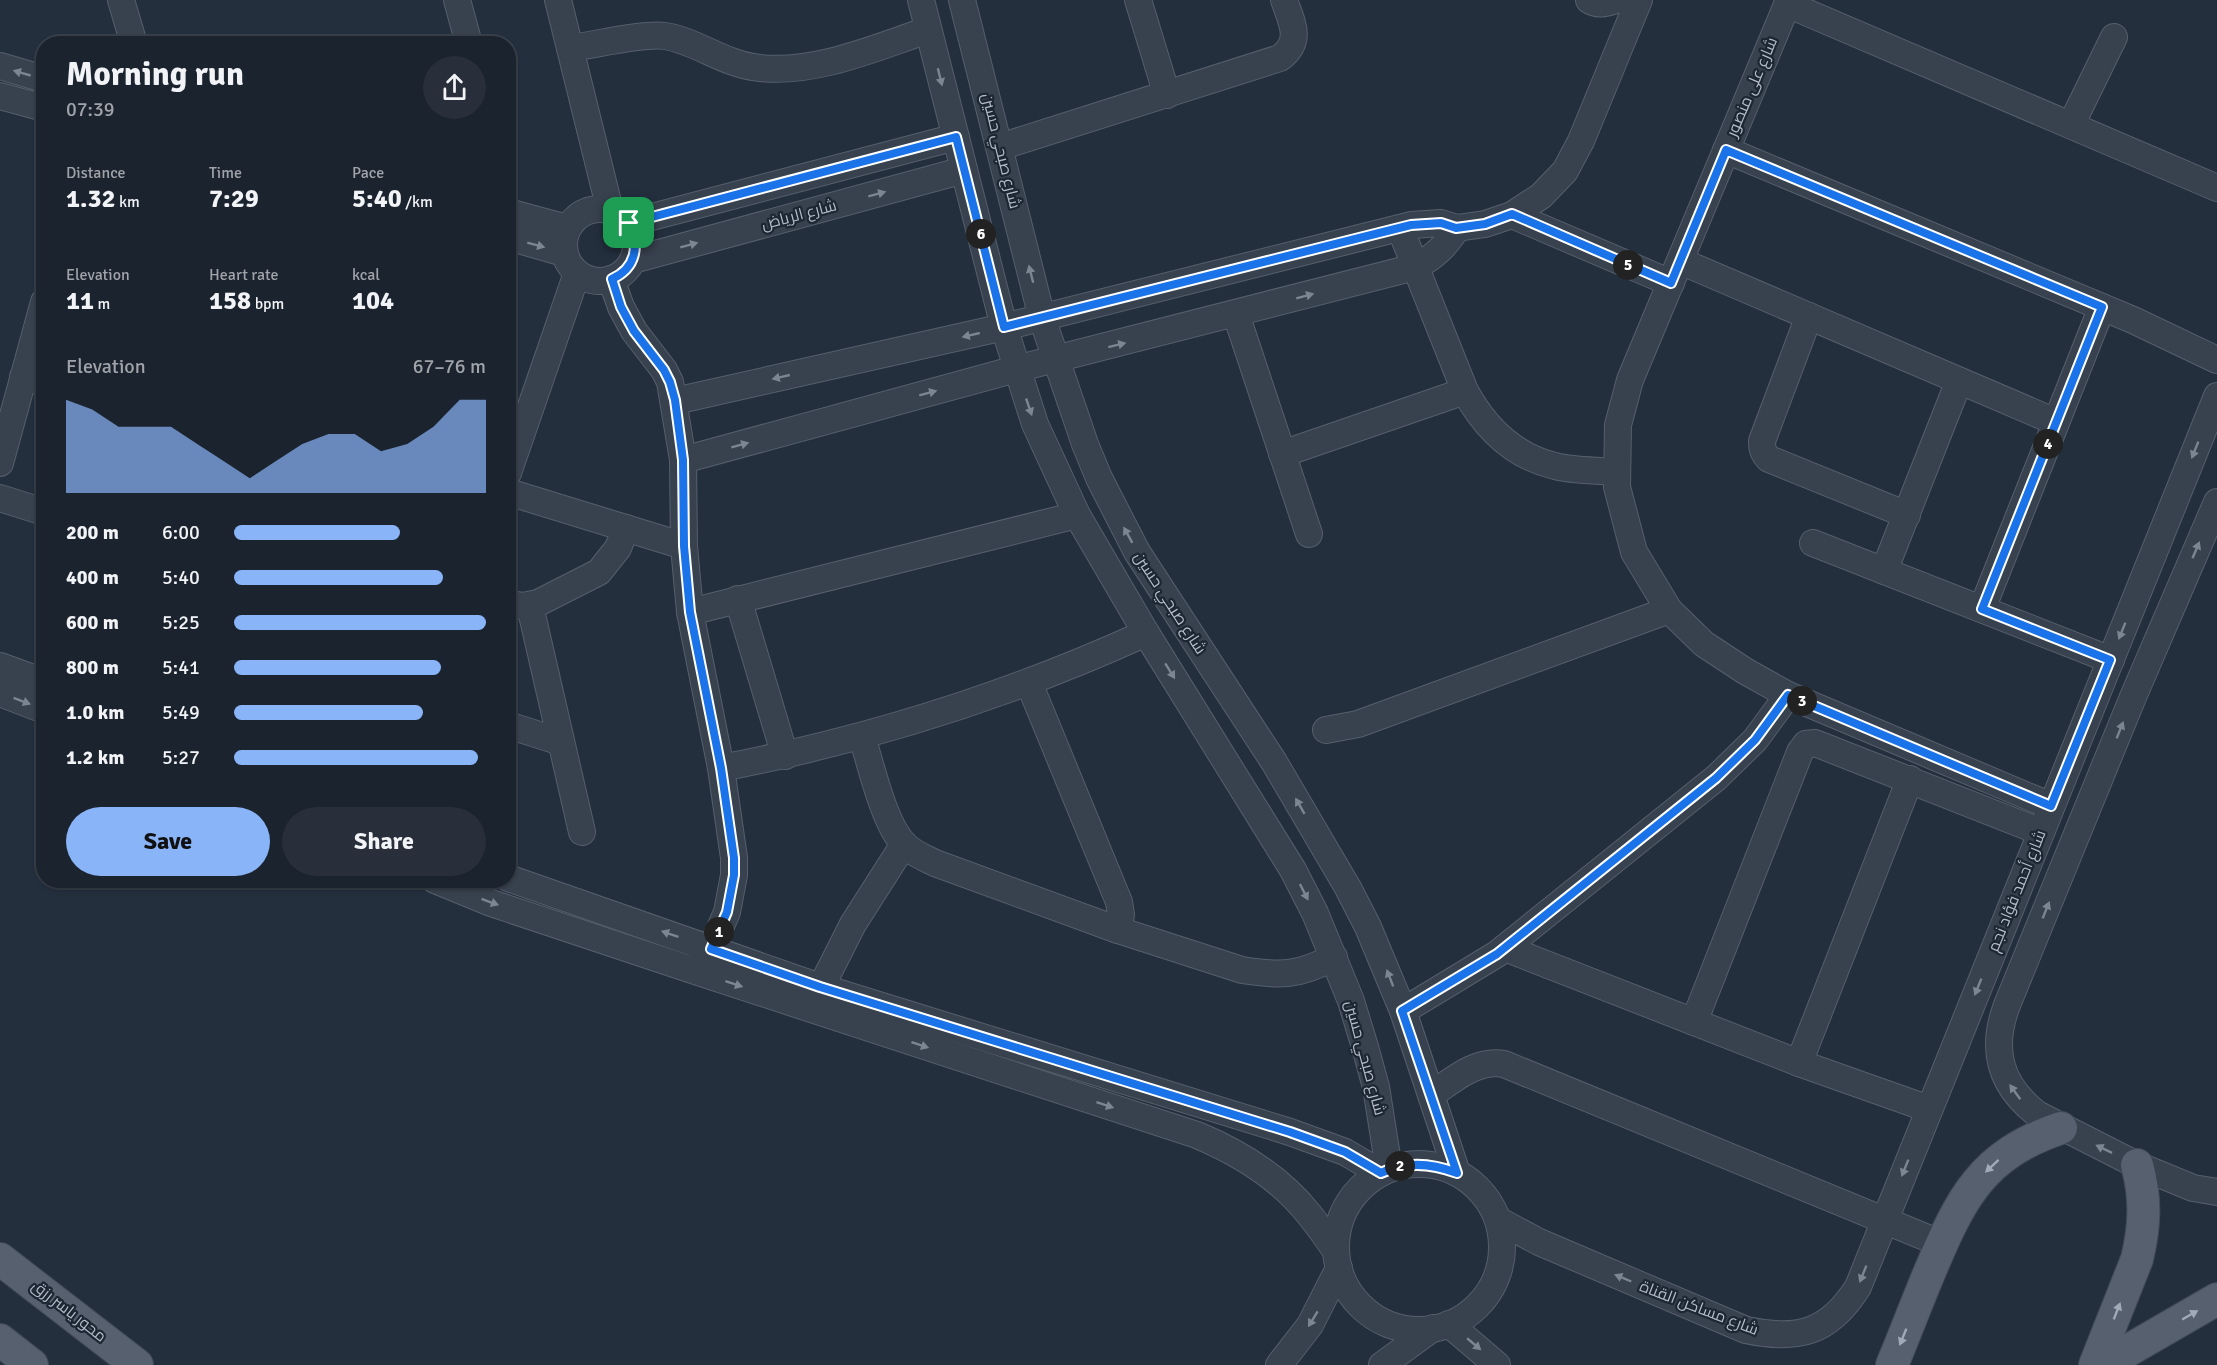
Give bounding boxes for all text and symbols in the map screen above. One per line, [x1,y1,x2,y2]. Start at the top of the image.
street label: شارع على منصور [1722,34,1783,141]
text: Morning run [66,54,244,95]
button: share [423,56,486,119]
one-way arrow [13,67,31,77]
one-way arrow [936,68,946,86]
street label: شارع صبحي حسين [974,91,1025,211]
text: 07:39 [66,97,115,122]
text: Distance [66,163,126,183]
text: Time [209,163,242,183]
text: Pace [352,163,384,183]
text: 1.32 [66,183,116,215]
text: 7:29 [209,183,259,215]
text: 5:40 [352,183,402,215]
one-way arrow [868,189,886,198]
text: km [116,192,140,212]
text: /km [402,192,433,212]
street label: شارع الرياض [759,195,839,236]
pin [603,197,654,248]
icon: arrive [612,206,645,239]
pin: 6 [966,219,996,249]
text: 6 [977,224,985,244]
one-way arrow [680,240,698,249]
one-way arrow [527,241,545,250]
pin: 5 [1613,250,1643,280]
text: 5 [1624,255,1632,275]
text: Elevation [66,265,130,285]
text: Heart rate [209,265,278,285]
text: kcal [352,265,380,285]
one-way arrow [1026,265,1036,283]
text: 11 [66,285,94,317]
text: 158 [209,285,251,317]
text: 104 [352,285,394,317]
one-way arrow [1297,291,1315,300]
text: m [94,294,110,314]
text: bpm [251,294,284,314]
one-way arrow [962,330,981,340]
one-way arrow [1108,339,1126,349]
text: Elevation [66,354,146,379]
text: 67–76 m [413,354,486,379]
one-way arrow [771,373,790,382]
one-way arrow [919,388,937,398]
one-way arrow [1025,398,1035,416]
pin: 4 [2033,429,2063,459]
text: 4 [2044,434,2052,454]
one-way arrow [731,440,749,449]
one-way arrow [2190,441,2199,459]
text: 200 m [66,520,119,545]
text: 6:00 [162,520,200,545]
one-way arrow [1123,526,1133,543]
one-way arrow [2191,541,2201,559]
street label: شارع صبحي حسين [1127,548,1211,660]
text: 400 m [66,565,119,590]
text: 5:40 [162,565,200,590]
text: 600 m [66,610,119,635]
text: 5:25 [162,610,200,635]
one-way arrow [2117,622,2127,640]
text: 800 m [66,655,119,680]
text: 5:41 [162,655,200,680]
one-way arrow [1164,663,1175,680]
pin: 3 [1787,686,1817,716]
text: 3 [1798,691,1806,711]
one-way arrow [13,697,31,706]
text: 1.0 km [66,700,124,725]
text: 5:49 [162,700,200,725]
one-way arrow [2115,720,2125,738]
text: 1.2 km [66,745,124,770]
text: 5:27 [162,745,200,770]
one-way arrow [1294,798,1305,814]
button: Save [66,807,270,876]
button: Share [282,807,486,876]
street label: شارع أحمد فؤاد نجم [1983,827,2051,955]
one-way arrow [1299,883,1309,900]
one-way arrow [481,897,499,907]
one-way arrow [2042,901,2051,919]
pin: 1 [704,917,734,947]
text: 1 [715,922,723,942]
one-way arrow [661,929,679,939]
one-way arrow [1385,969,1395,987]
one-way arrow [1973,978,1982,996]
one-way arrow [725,980,743,989]
street label: شارع صبحي حسين [1337,998,1390,1118]
one-way arrow [911,1040,929,1050]
one-way arrow [2009,1085,2021,1101]
one-way arrow [1096,1101,1114,1110]
one-way arrow [2096,1144,2113,1154]
pin: 2 [1385,1151,1415,1181]
text: 2 [1396,1156,1404,1176]
one-way arrow [1900,1159,1910,1177]
one-way arrow [1985,1159,2000,1173]
one-way arrow [1858,1266,1868,1284]
one-way arrow [1613,1273,1631,1283]
street label: محور ياسر رزق [28,1276,110,1346]
street label: شارع مساكن القناة [1636,1276,1761,1341]
one-way arrow [2112,1301,2122,1319]
one-way arrow [2182,1310,2199,1320]
one-way arrow [1308,1311,1319,1327]
one-way arrow [1898,1329,1908,1347]
one-way arrow [1466,1337,1481,1350]

